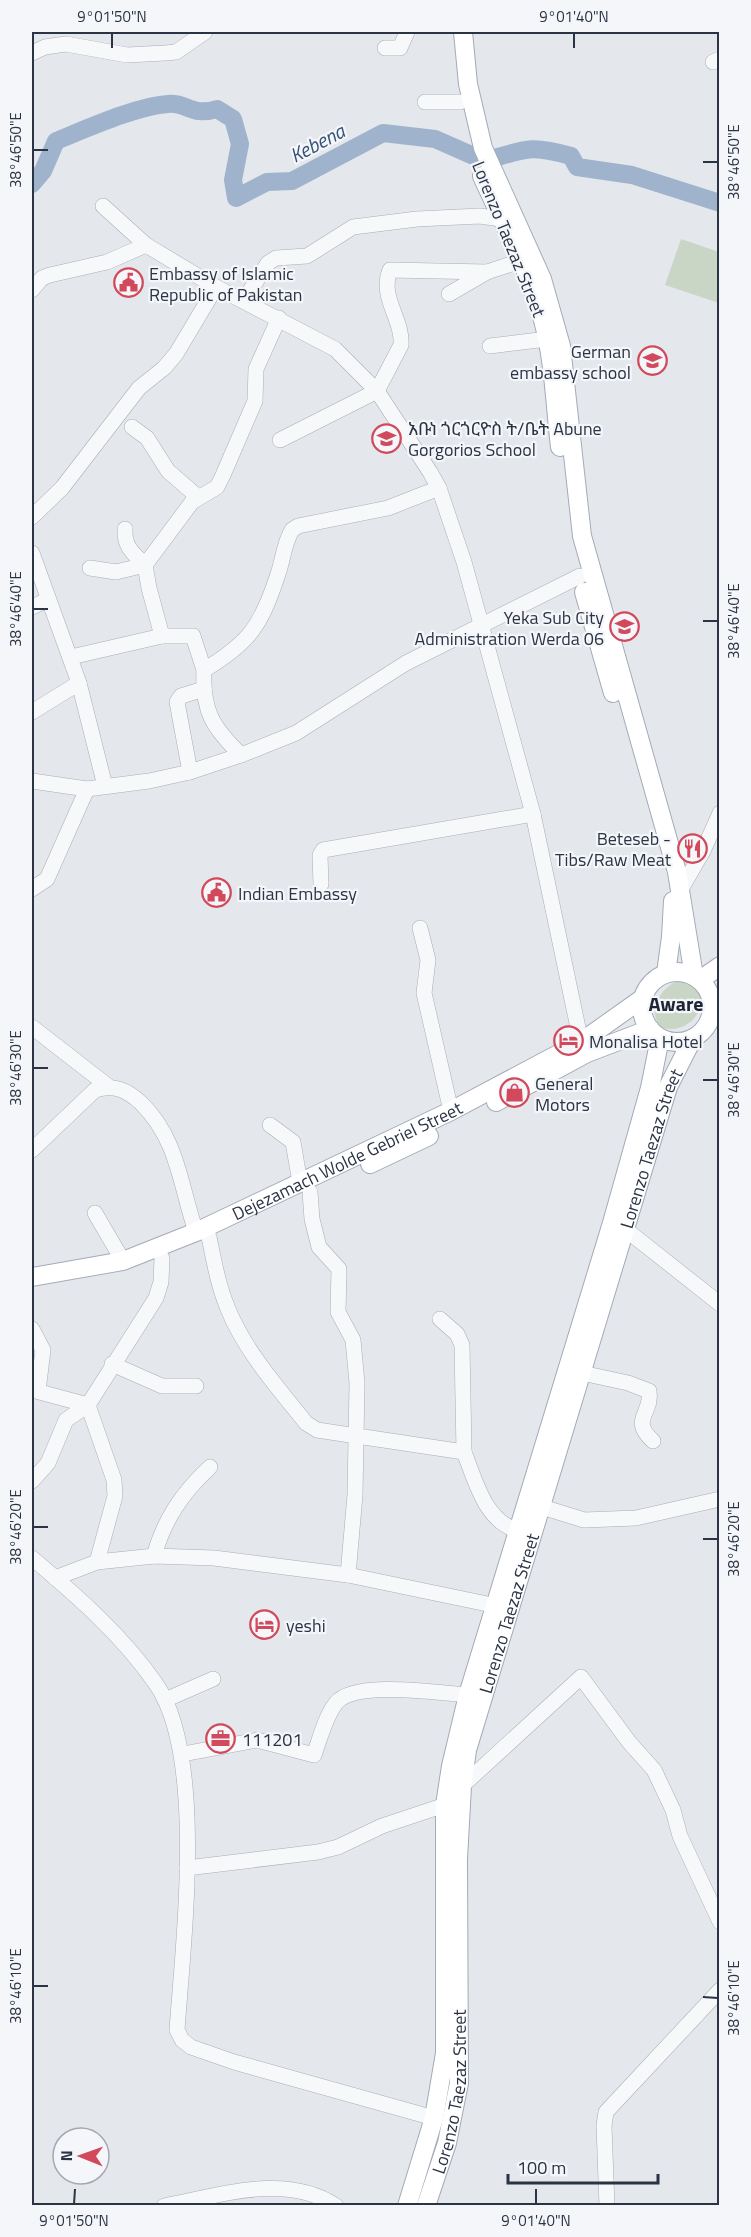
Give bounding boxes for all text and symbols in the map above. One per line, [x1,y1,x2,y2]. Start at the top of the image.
text: 9°01'50"N [77,5,147,28]
text: 9°01'40"N [539,5,609,28]
text: 38°46'50"E [4,112,27,188]
water label: Kebena [284,115,351,170]
text: 38°46'50"E [722,124,745,200]
street label: Lorenzo Taezaz Street [465,157,553,322]
place label: Embassy of Islamic Republic of Pakistan [149,260,302,308]
public building icon: Embassy of Islamic Republic of Pakistan [112,267,144,299]
place label: German embassy school [510,338,631,386]
school or university icon: German embassy school [636,345,668,377]
place label: አቡነ ጎርጎርዮስ ት/ቤት Abune Gorgorios School [408,415,602,463]
school or university icon: አቡነ ጎርጎርዮስ ት/ቤት Abune Gorgorios School [371,422,403,454]
text: 38°46'40"E [4,571,27,647]
text: 38°46'40"E [722,583,745,659]
place label: Yeka Sub City Administration Werda 06 [415,604,604,652]
school or university icon: Yeka Sub City Administration Werda 06 [609,611,641,643]
place label: Beteseb - Tibs/Raw Meat [555,825,672,873]
restaurant icon: Beteseb - Tibs/Raw Meat [676,832,708,864]
public building icon: Indian Embassy [201,877,233,909]
place label: Indian Embassy [238,880,357,907]
district label: Aware [648,988,704,1019]
hotel icon: Monalisa Hotel [552,1025,584,1057]
place label: Monalisa Hotel [589,1028,703,1055]
text: 38°46'30"E [4,1030,27,1106]
text: 38°46'30"E [722,1042,745,1118]
street label: Lorenzo Taezaz Street [612,1063,689,1232]
place label: General Motors [535,1070,593,1118]
shop icon: General Motors [498,1077,530,1109]
street label: Dejezamach Wolde Gebriel Street [227,1094,467,1227]
text: 38°46'20"E [4,1489,27,1565]
text: 38°46'20"E [722,1501,745,1577]
street label: Lorenzo Taezaz Street [471,1529,546,1697]
hotel icon: yeshi [249,1609,281,1641]
place label: yeshi [286,1612,326,1639]
office icon: 111201 [205,1723,237,1755]
place label: 111201 [242,1726,302,1753]
text: 38°46'10"E [4,1948,27,2024]
text: 38°46'10"E [722,1960,745,2036]
street label: Lorenzo Taezaz Street [424,2009,473,2177]
north arrow [51,2126,111,2186]
scale bar [508,2147,658,2185]
text: N [54,2150,78,2161]
text: 100 m [517,2154,566,2181]
text: 9°01'50"N [39,2209,109,2232]
text: 9°01'40"N [501,2209,571,2232]

